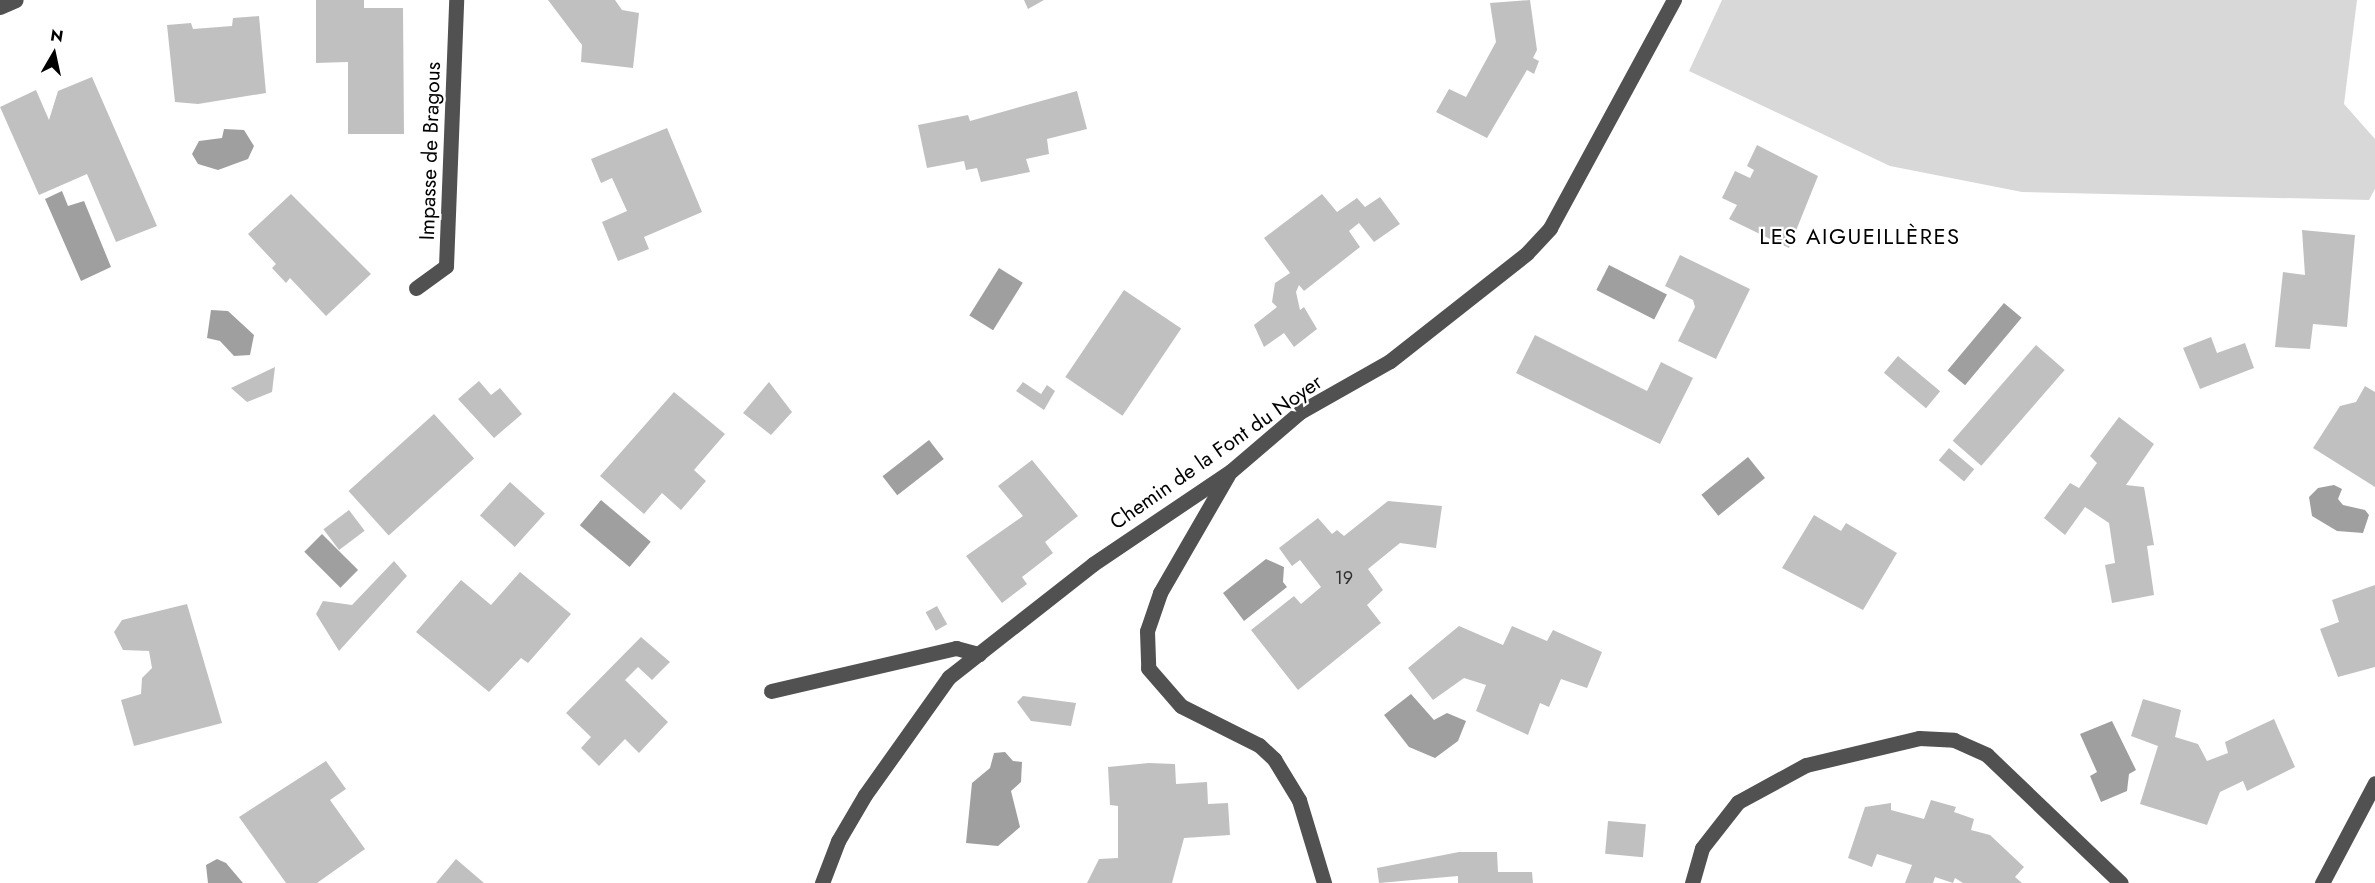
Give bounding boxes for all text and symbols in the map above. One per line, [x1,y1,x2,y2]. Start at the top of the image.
text: N [49,23,65,48]
north arrow [24,24,84,84]
street label: Impasse de Bragous [414,61,446,241]
district label: LES AIGUEILLÈRES [1759,224,1961,250]
street label: Chemin de la Font du Noyer [1105,369,1327,535]
house number: 19 [1335,567,1353,589]

